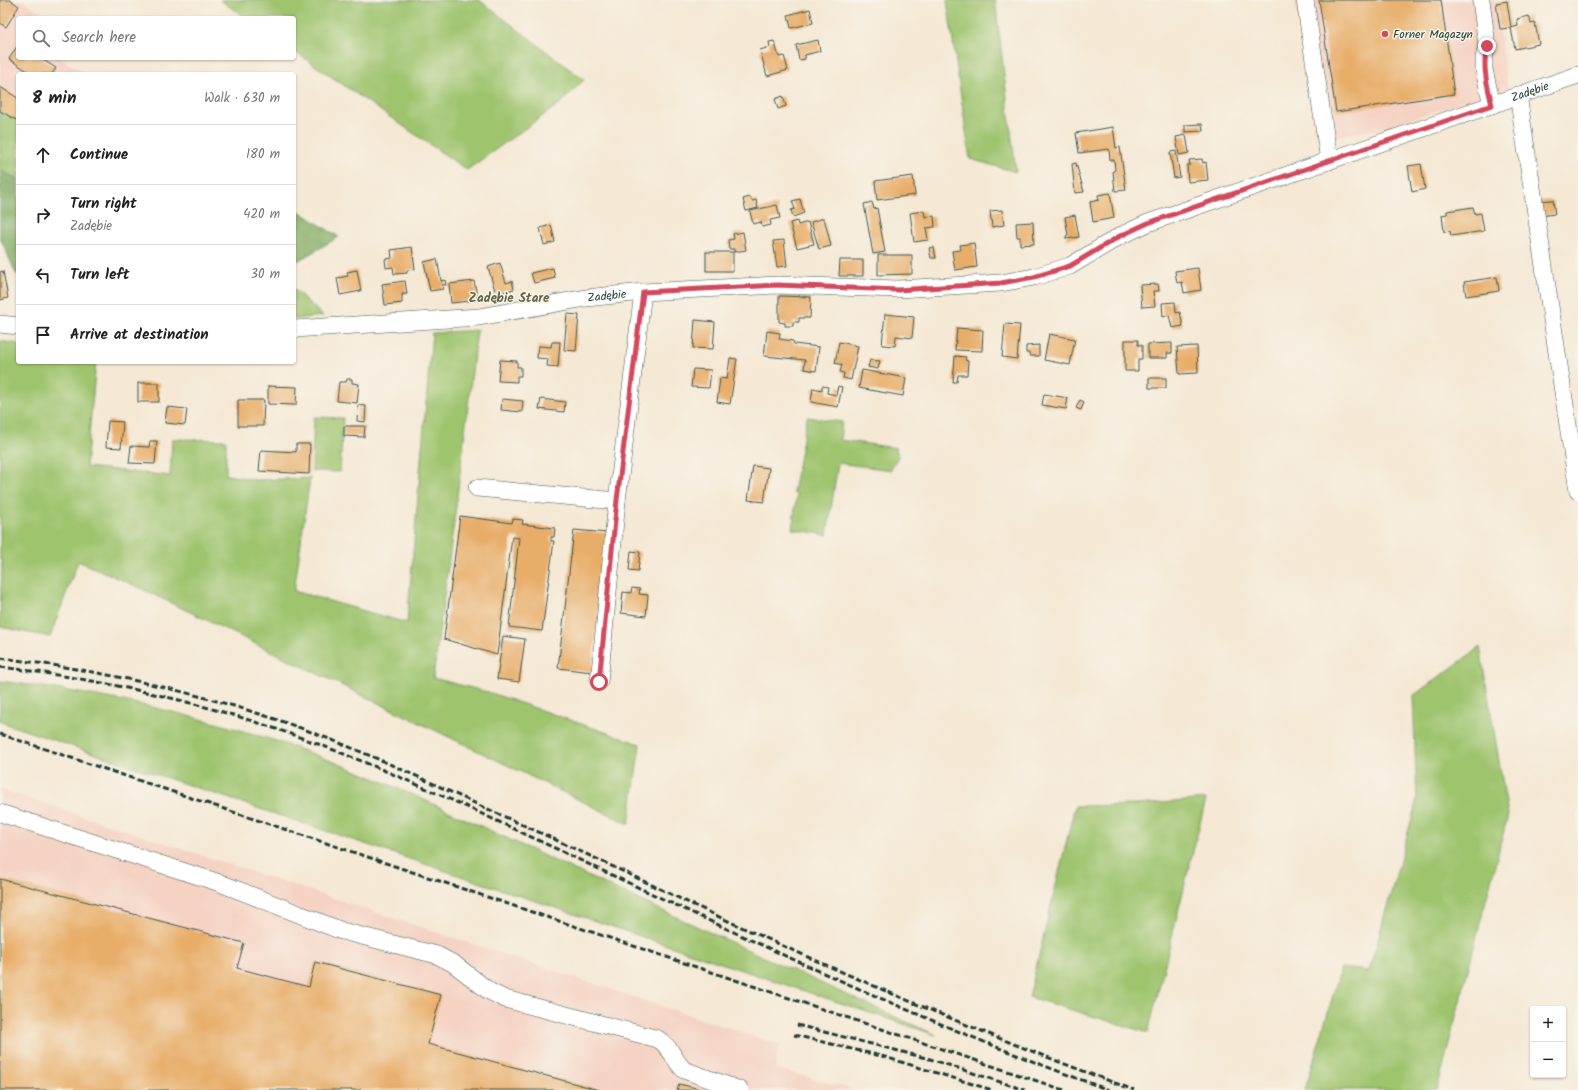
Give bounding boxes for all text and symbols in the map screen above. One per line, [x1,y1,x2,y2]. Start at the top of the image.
search box [16,16,296,60]
place label: Forner Magazyn [1393,25,1473,44]
text: Search here [62,26,136,50]
icon: search [30,27,52,49]
marker: Forner Magazyn [1380,29,1390,39]
route end [1478,37,1496,55]
street label: Zadębie [1508,76,1552,107]
text: 8 min [32,85,76,112]
text: Walk · 630 m [204,88,280,109]
text: Continue [70,143,128,167]
icon: ahead [32,144,54,166]
text: 180 m [246,144,280,165]
text: Turn right [70,192,137,216]
icon: right [32,204,54,226]
text: 420 m [243,204,280,225]
text: Zadębie [70,216,112,237]
text: Turn left [70,263,130,287]
icon: left [32,264,54,286]
text: 30 m [251,264,280,285]
street label: Zadębie [586,284,628,307]
district label: Zadębie Stare [469,288,550,309]
text: Arrive at destination [70,323,209,347]
icon: arrive [32,324,54,346]
route start [590,673,608,691]
map controls [1530,1006,1566,1078]
button: + [1530,1006,1566,1042]
button: − [1530,1042,1566,1078]

